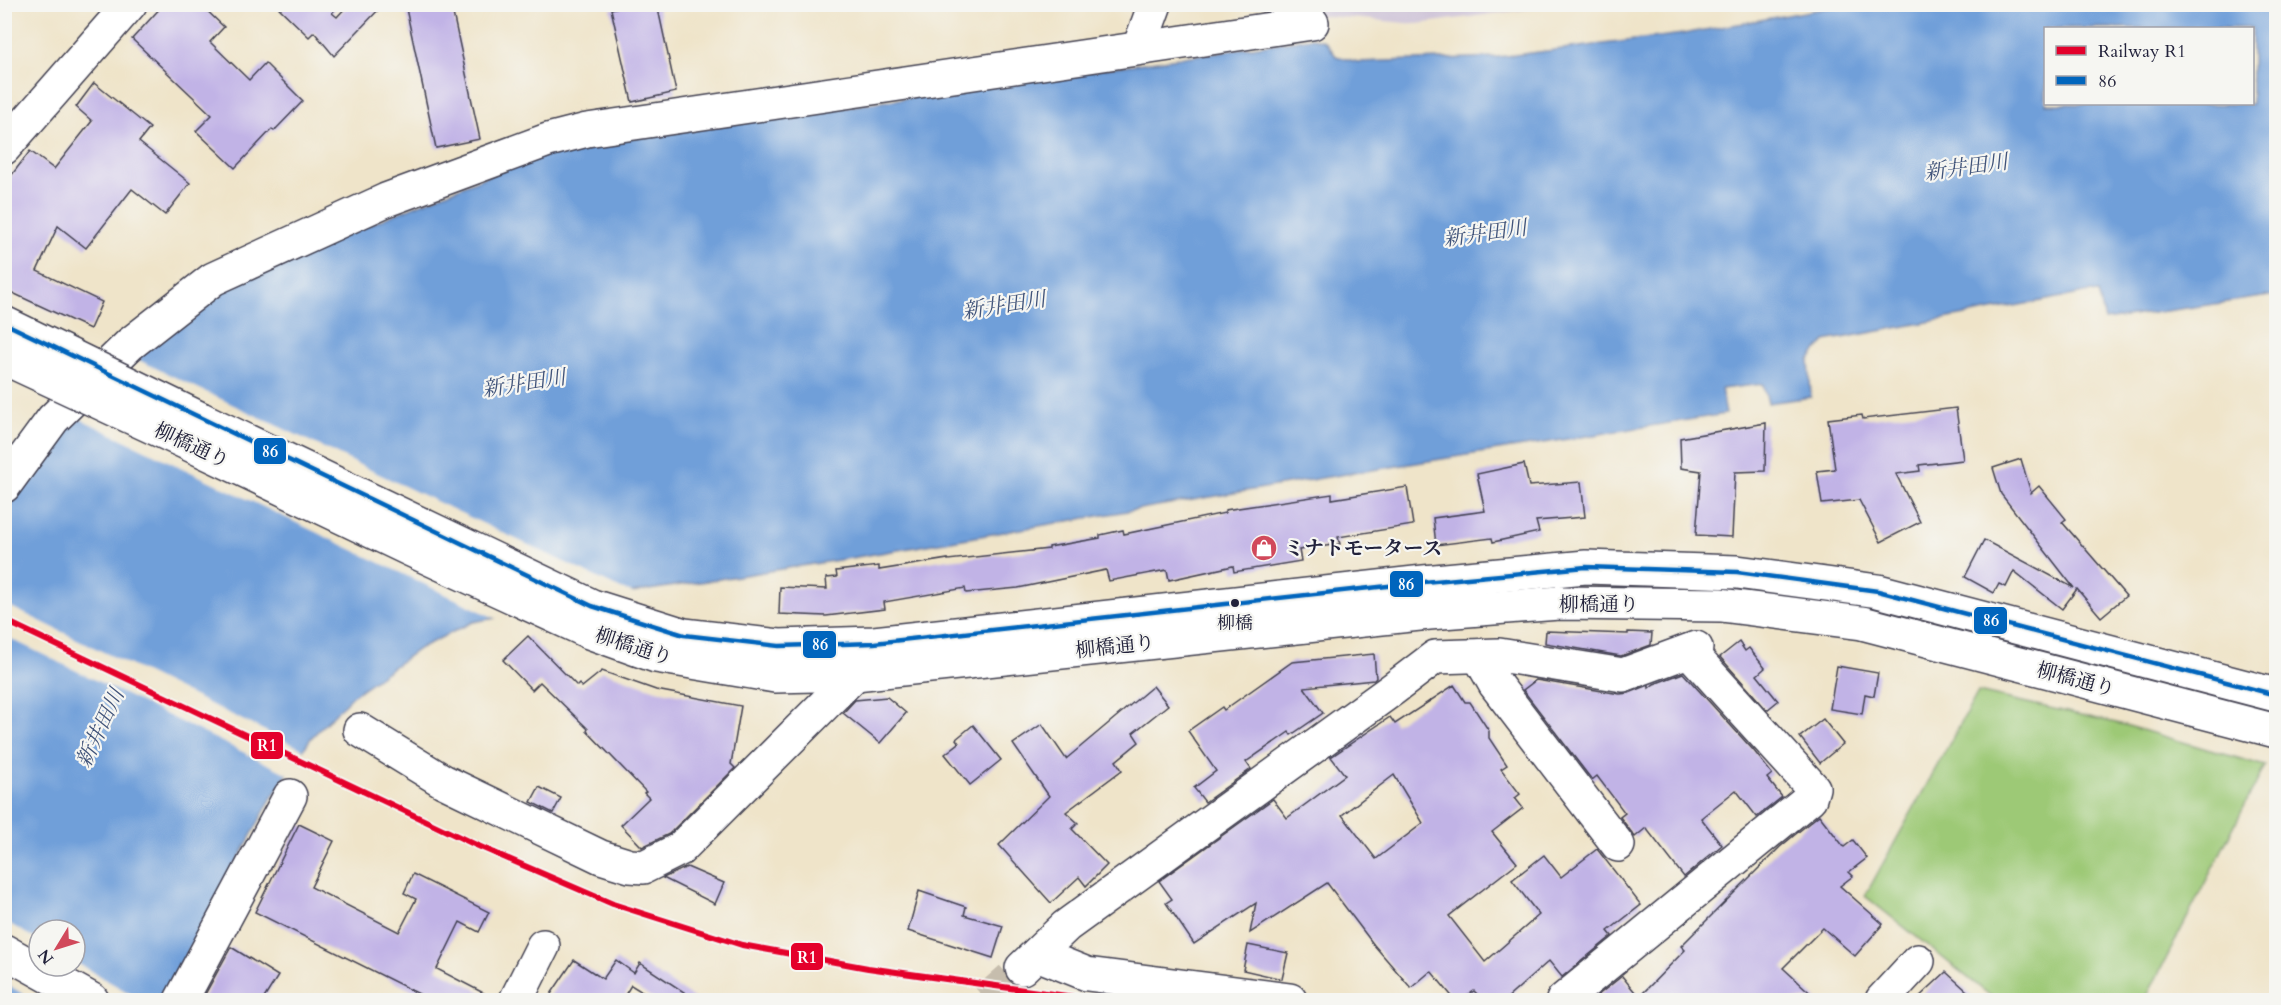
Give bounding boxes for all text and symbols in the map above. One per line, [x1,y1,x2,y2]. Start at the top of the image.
legend [2044,27,2254,105]
text: Railway R1 [2098,39,2186,64]
text: 86 [2098,69,2116,94]
water label: 新井田川 [1922,147,2012,188]
water label: 新井田川 [1441,213,1531,254]
water label: 新井田川 [960,284,1050,326]
water label: 新井田川 [480,362,570,404]
street label: 柳橋通り [150,416,234,475]
line badge: 86 [253,437,287,465]
text: 86 [262,441,278,463]
shop icon: ミナトモータース [1249,533,1279,563]
place label: ミナトモータース [1284,535,1442,562]
line badge: 86 [1389,570,1424,598]
text: 86 [1398,574,1414,596]
street label: 柳橋通り [1559,591,1639,618]
marker: 柳橋 [1229,597,1241,609]
line badge: 86 [1973,606,2008,635]
text: 86 [1983,610,1999,632]
place label: 柳橋 [1217,611,1253,636]
street label: 柳橋通り [592,621,676,672]
street label: 柳橋通り [1074,629,1156,664]
line badge: 86 [802,630,837,659]
text: 86 [812,634,828,656]
street label: 柳橋通り [2034,656,2118,703]
water label: 新井田川 [70,682,132,772]
line badge: R1 [250,731,284,760]
text: R1 [257,735,277,757]
north arrow [27,918,87,978]
line badge: R1 [790,942,824,971]
text: N [33,944,59,969]
text: R1 [797,947,817,969]

